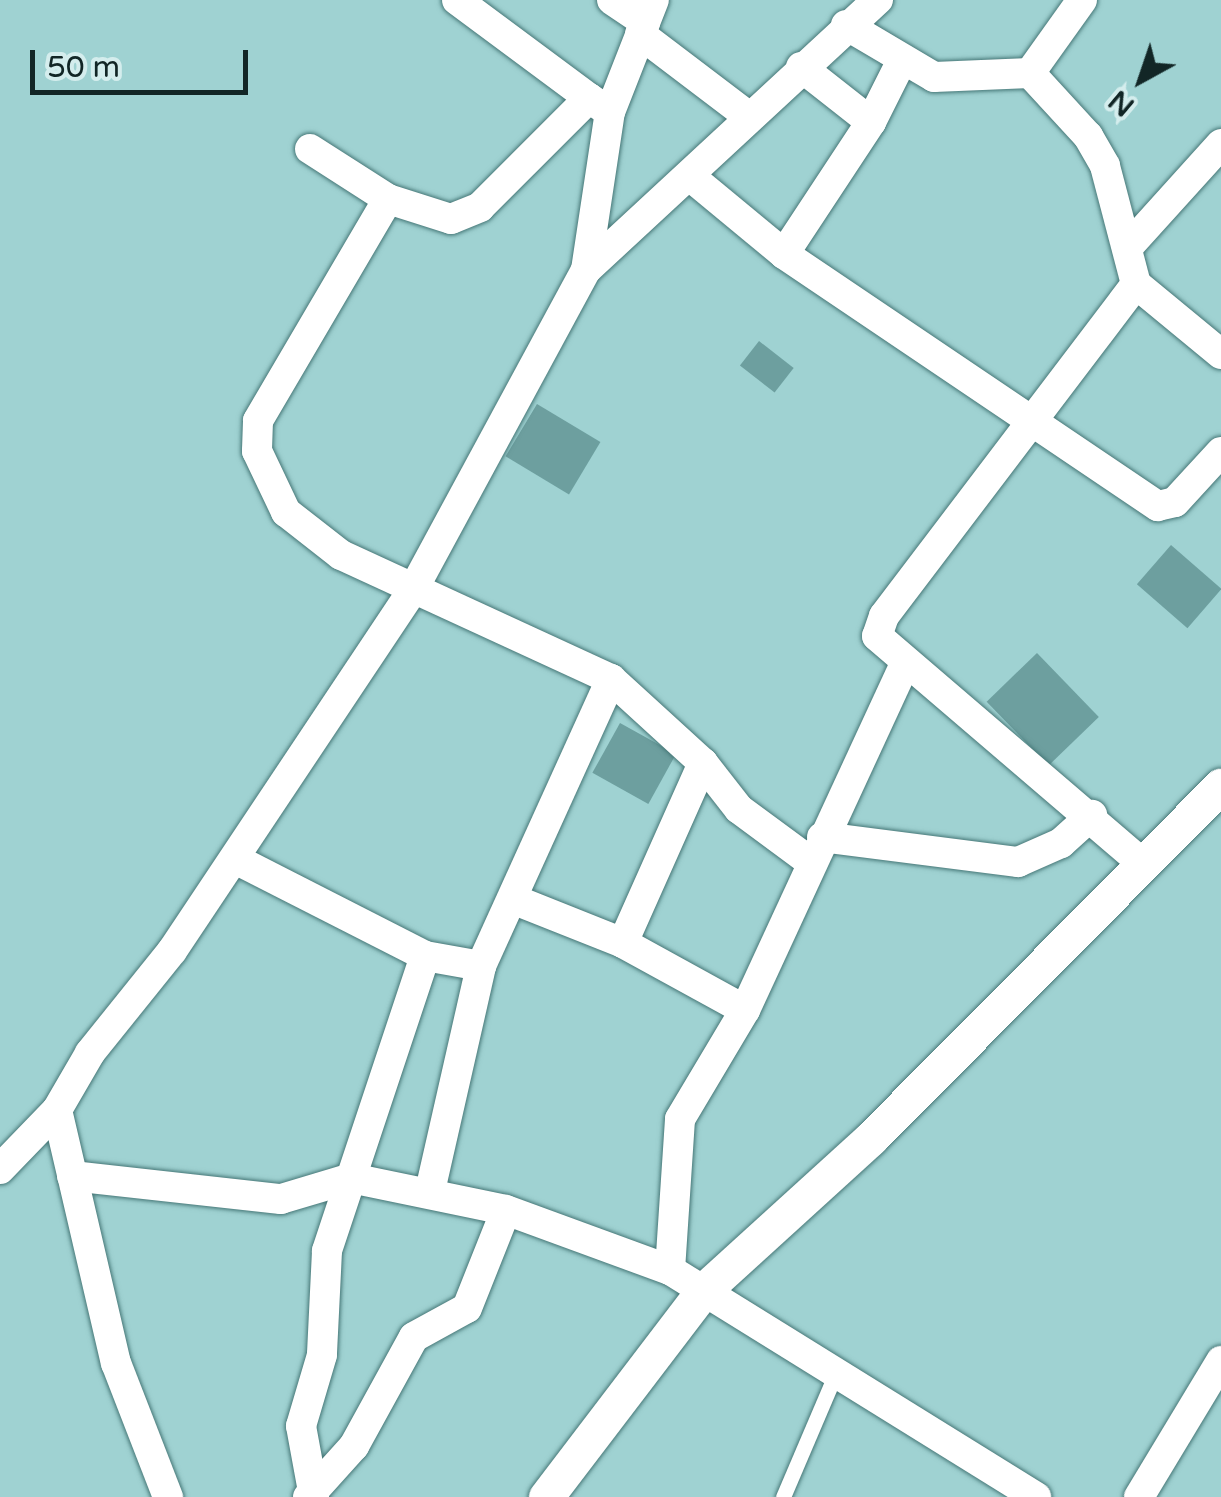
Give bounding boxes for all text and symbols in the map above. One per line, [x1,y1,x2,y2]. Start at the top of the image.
scale bar [35,30,252,92]
north arrow [1091,30,1191,130]
text: 50 m [47,49,120,86]
text: N [1102,83,1141,123]

